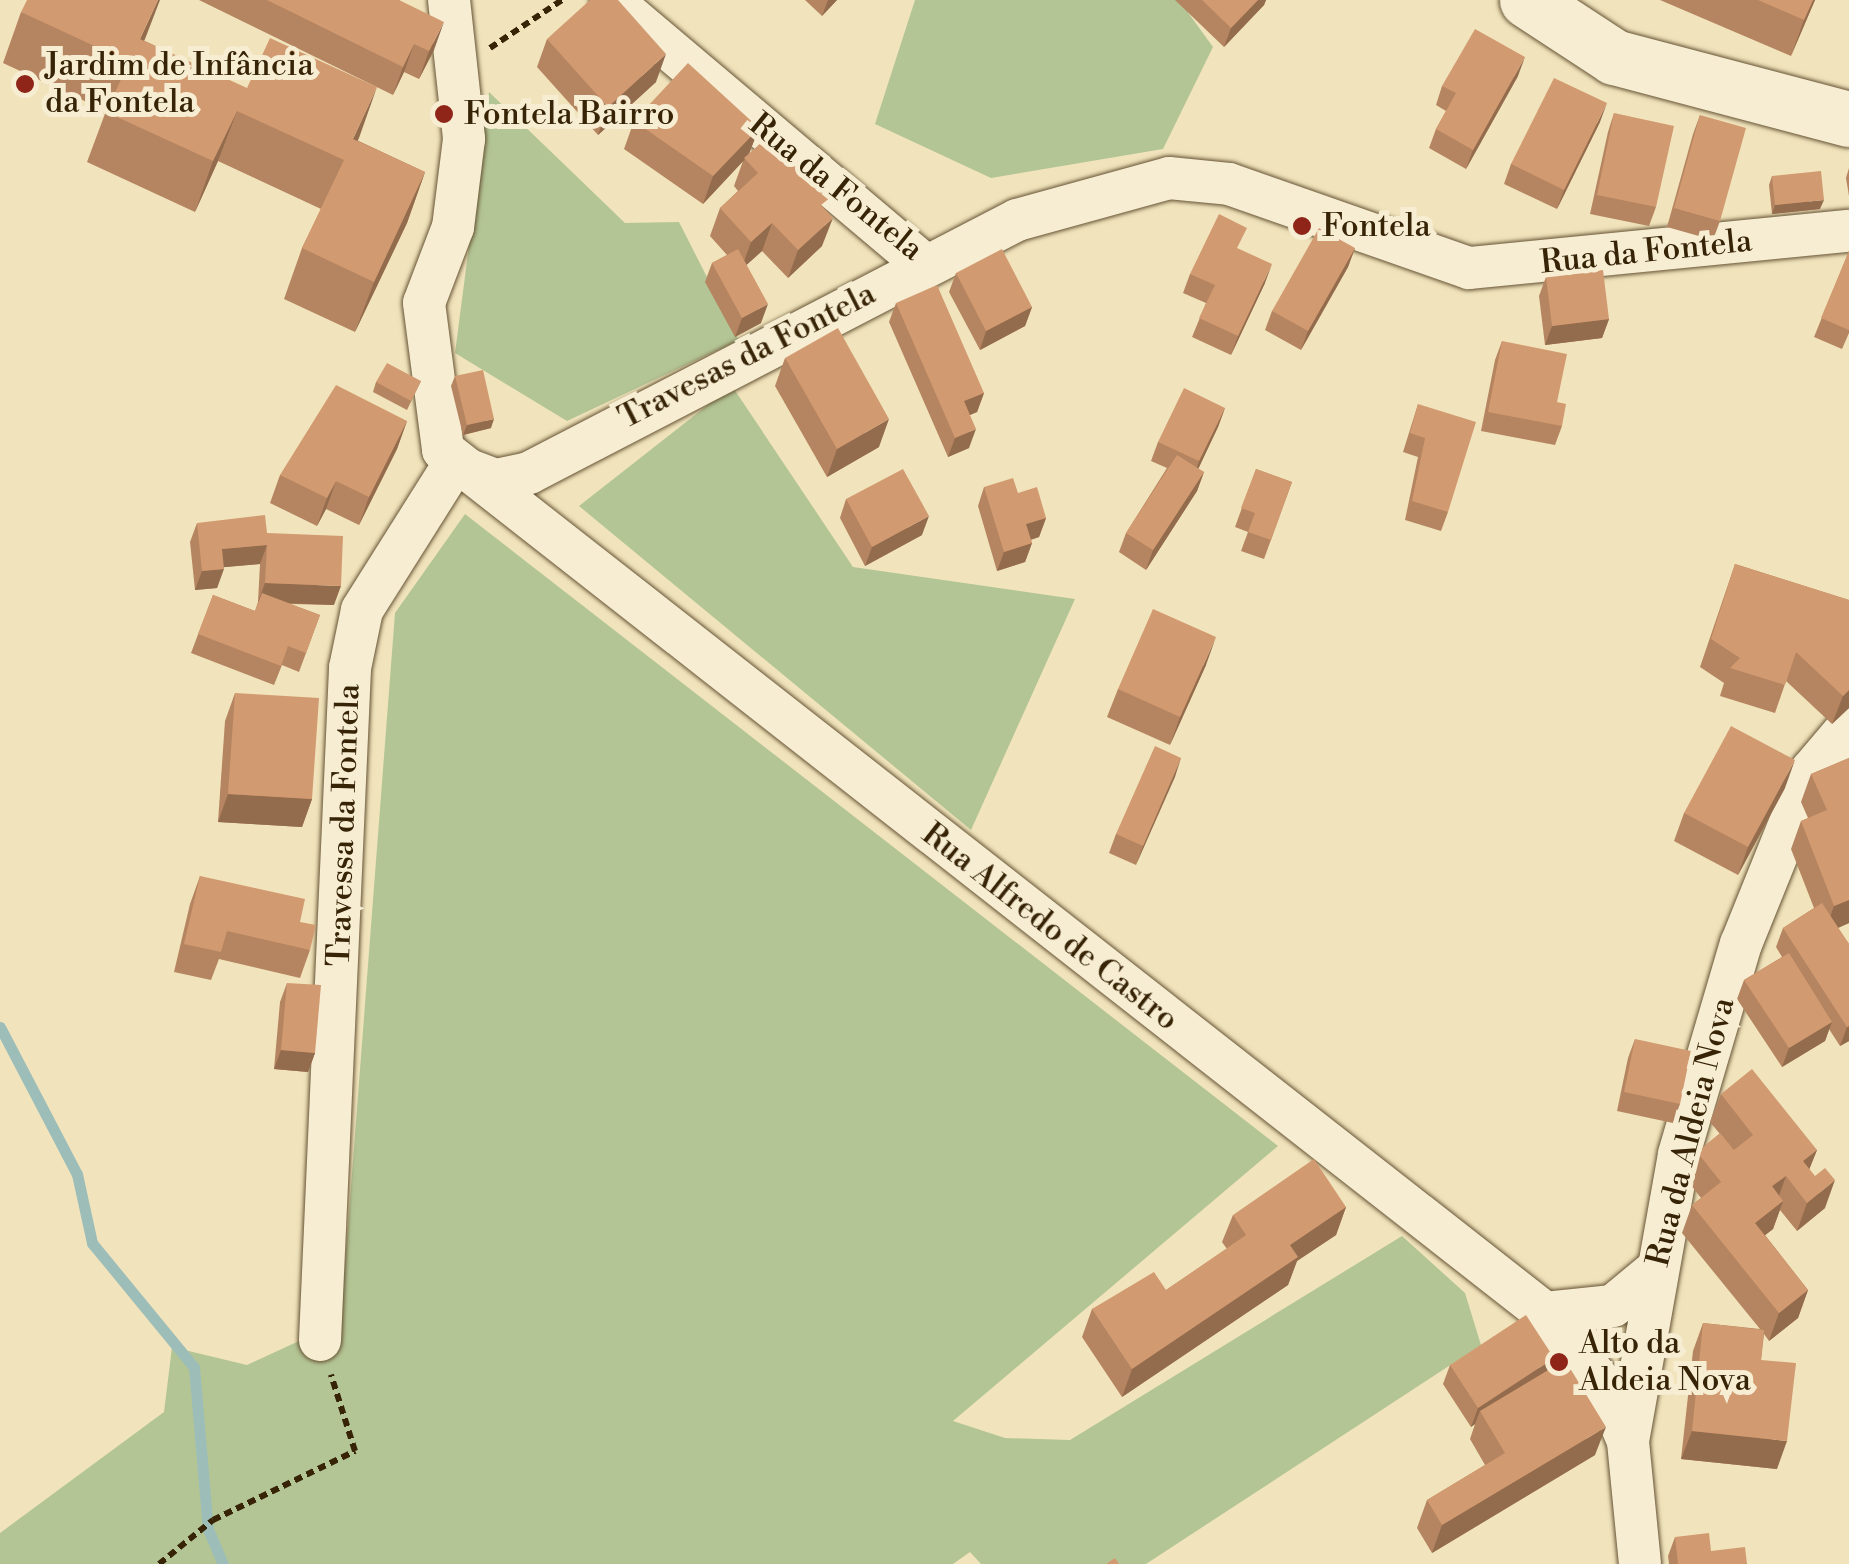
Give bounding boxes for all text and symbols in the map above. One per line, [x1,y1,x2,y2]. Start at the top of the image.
place label: Jardim de Infância da Fontela [45,47,314,122]
marker: Jardim de Infância da Fontela [14,73,36,95]
place label: Fontela Bairro [464,95,674,133]
marker: Fontela Bairro [433,103,455,125]
street label: Rua da Fontela [741,105,931,269]
place label: Fontela [1322,207,1431,245]
marker: Fontela [1291,215,1313,237]
street label: Rua da Fontela [1538,222,1754,282]
street label: Travesas da Fontela [612,275,882,437]
street label: Travessa da Fontela [320,683,368,967]
street label: Rua Alfredo de Castro [914,815,1186,1039]
street label: Rua da Aldeia Nova [1639,993,1743,1271]
place label: Alto da Aldeia Nova [1579,1325,1751,1400]
marker: Alto da Aldeia Nova [1548,1351,1570,1373]

